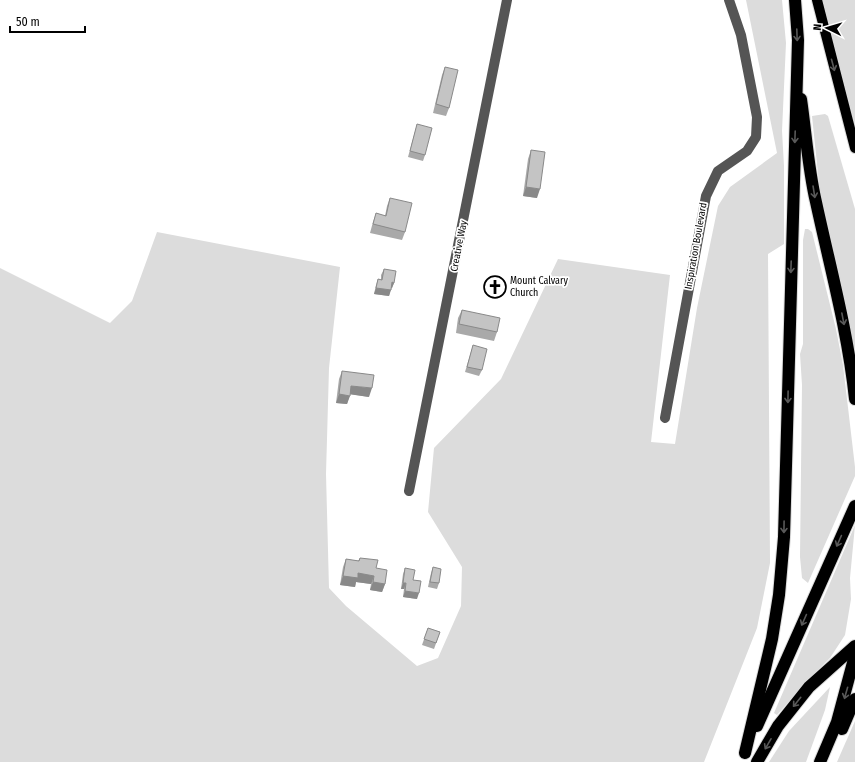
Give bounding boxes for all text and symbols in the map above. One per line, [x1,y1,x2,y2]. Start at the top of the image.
scale bar [10,8,85,34]
north arrow [807,8,847,48]
text: 50 m [16,15,40,29]
text: N [811,23,824,31]
one-way arrow [794,28,801,41]
one-way arrow [830,58,838,71]
one-way arrow [791,130,798,143]
one-way arrow [810,185,818,198]
street label: Inspiration Boulevard [682,202,710,290]
street label: Creative Way [448,219,470,273]
one-way arrow [787,260,795,273]
church icon: Mount Calvary Church [482,274,508,300]
place label: Mount Calvary Church [510,275,569,299]
one-way arrow [839,312,847,325]
one-way arrow [784,390,791,403]
one-way arrow [781,520,788,533]
one-way arrow [835,535,842,547]
one-way arrow [800,614,807,626]
one-way arrow [842,686,849,699]
one-way arrow [793,697,802,707]
one-way arrow [763,738,771,750]

